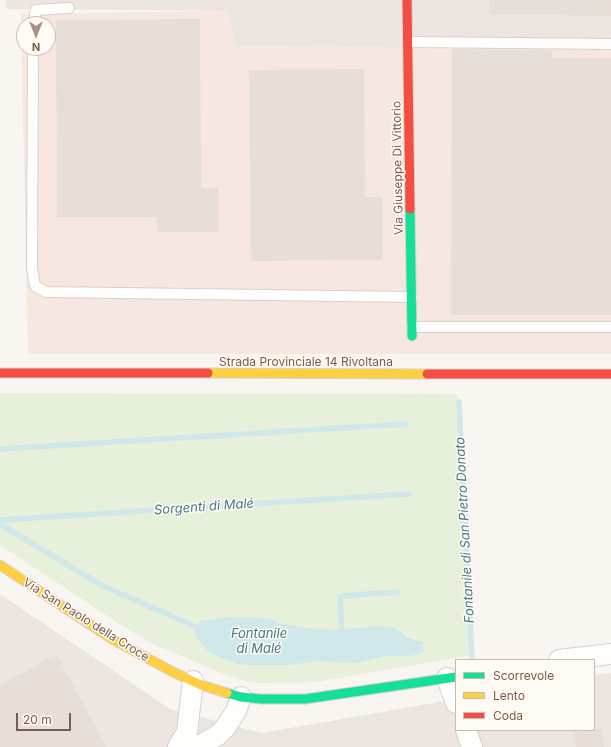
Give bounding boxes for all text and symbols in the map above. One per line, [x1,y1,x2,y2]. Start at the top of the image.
north arrow [16,16,56,56]
text: N [32,40,40,54]
street label: Via Giuseppe Di Vittorio [390,101,406,235]
street label: Strada Provinciale 14 Rivoltana [219,355,393,369]
water label: Fontanile di San Pietro Donato [452,436,478,624]
water label: Sorgenti di Malé [153,496,255,518]
street label: Via San Paolo della Croce [20,575,152,665]
water label: Fontanile di Malé [231,626,287,657]
legend [455,659,595,731]
text: Scorrevole [493,668,554,683]
text: Lento [493,688,525,703]
scale bar [18,705,73,731]
text: Coda [493,708,523,723]
text: 20 m [23,712,52,727]

